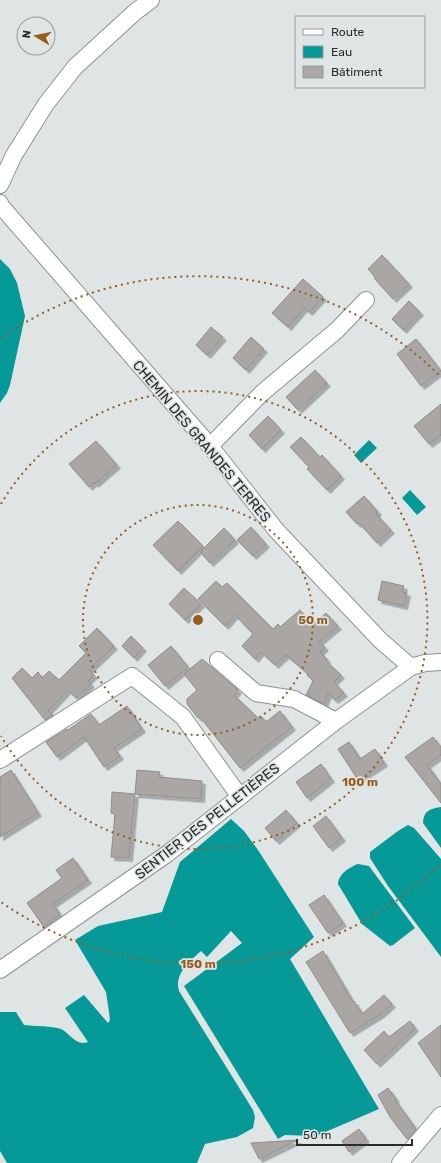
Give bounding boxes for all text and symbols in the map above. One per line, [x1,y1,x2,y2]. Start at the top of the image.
north arrow [16,16,56,56]
legend [295,16,425,88]
text: Route [331,25,365,39]
text: N [20,29,34,39]
text: Eau [331,45,352,59]
text: Bâtiment [331,65,383,79]
street label: CHEMIN DES GRANDES TERRES [129,357,275,526]
centre of rings [191,613,205,627]
text: 50 m [298,613,328,627]
street label: SENTIER DES PELLETIÈRES [131,759,283,883]
text: 100 m [342,775,378,789]
text: 150 m [180,957,216,971]
scale bar [297,1121,412,1147]
text: 50 m [303,1128,331,1142]

